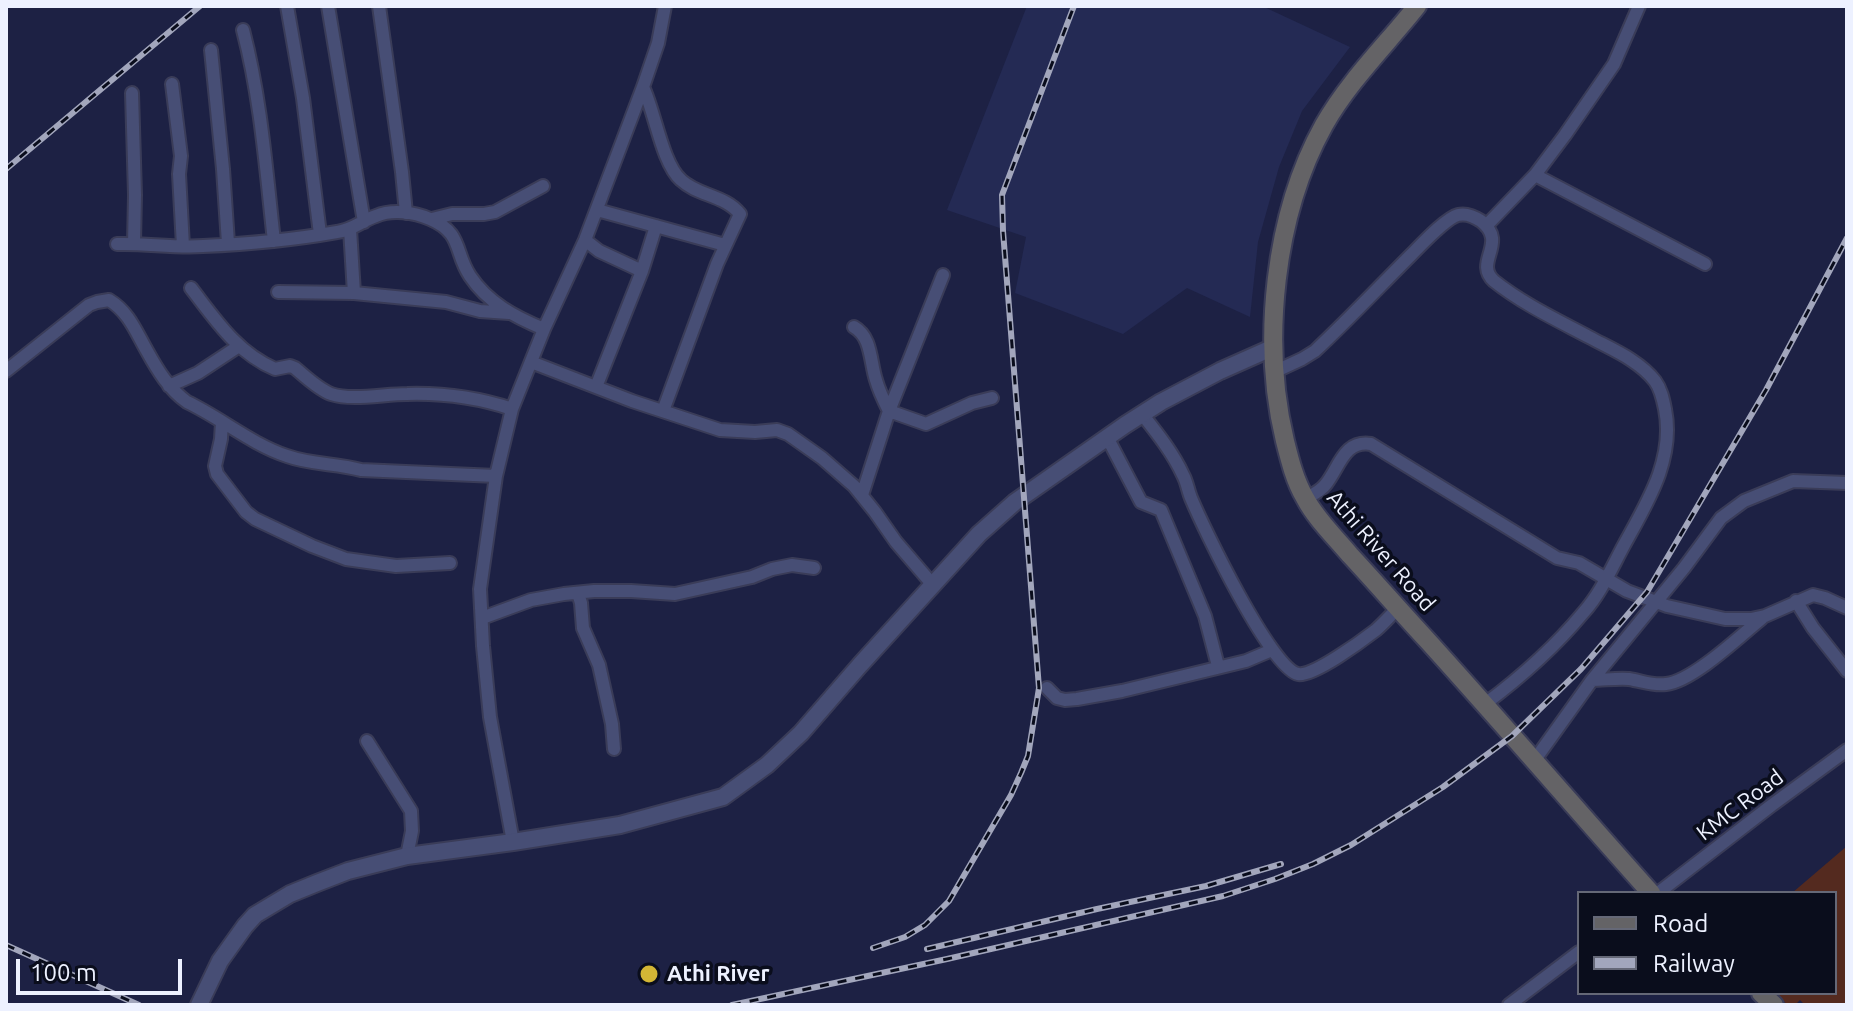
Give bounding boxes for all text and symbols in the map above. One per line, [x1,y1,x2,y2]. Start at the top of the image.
street label: Athi River Road [1321,485,1441,617]
street label: KMC Road [1691,764,1789,846]
legend [1577,891,1837,995]
text: Road [1653,910,1708,937]
scale bar [20,943,186,993]
text: Railway [1653,950,1735,977]
text: 100 m [30,959,97,986]
place label: Athi River [667,961,770,987]
marker: Athi River [638,963,660,985]

